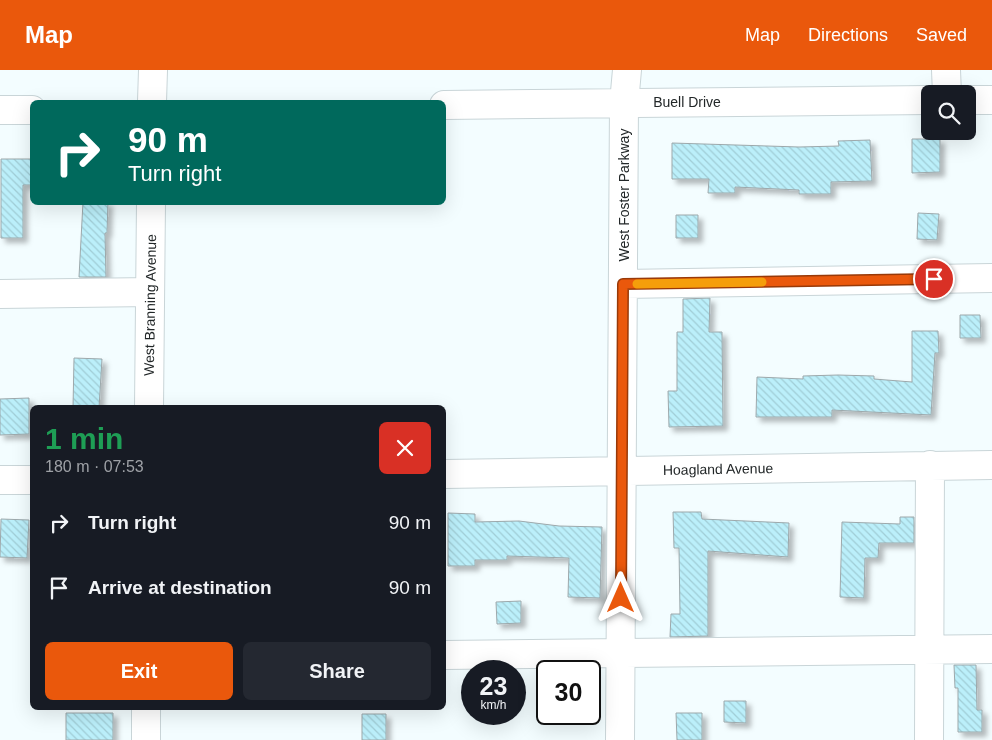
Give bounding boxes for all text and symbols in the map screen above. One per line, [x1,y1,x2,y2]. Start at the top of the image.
text: Map [25,21,73,48]
text: Map [745,25,780,45]
text: Directions [808,25,888,45]
text: Saved [916,25,967,45]
map controls [921,85,976,140]
button: search [921,85,976,140]
street label: Buell Drive [653,94,721,110]
icon: right [45,120,110,185]
text: 90 m [128,120,208,159]
street label: West Foster Parkway [616,129,632,261]
text: Turn right [128,161,221,186]
street label: West Branning Avenue [141,234,159,376]
pin [913,258,955,300]
icon: arrive [920,265,948,293]
text: 1 min [45,422,123,455]
button: close [379,422,431,474]
text: 180 m · 07:53 [45,458,144,475]
street label: Hoagland Avenue [663,460,773,478]
icon: right [45,509,73,537]
text: Turn right [88,512,176,533]
text: 90 m [389,512,431,533]
position arrow [594,571,646,623]
icon: arrive [45,574,73,602]
text: Arrive at destination [88,577,272,598]
text: 90 m [389,577,431,598]
button: Exit [45,642,233,700]
button: Share [243,642,431,700]
speed limit sign: 30 [536,660,601,725]
text: 23 [480,672,507,700]
text: km/h [480,698,507,712]

